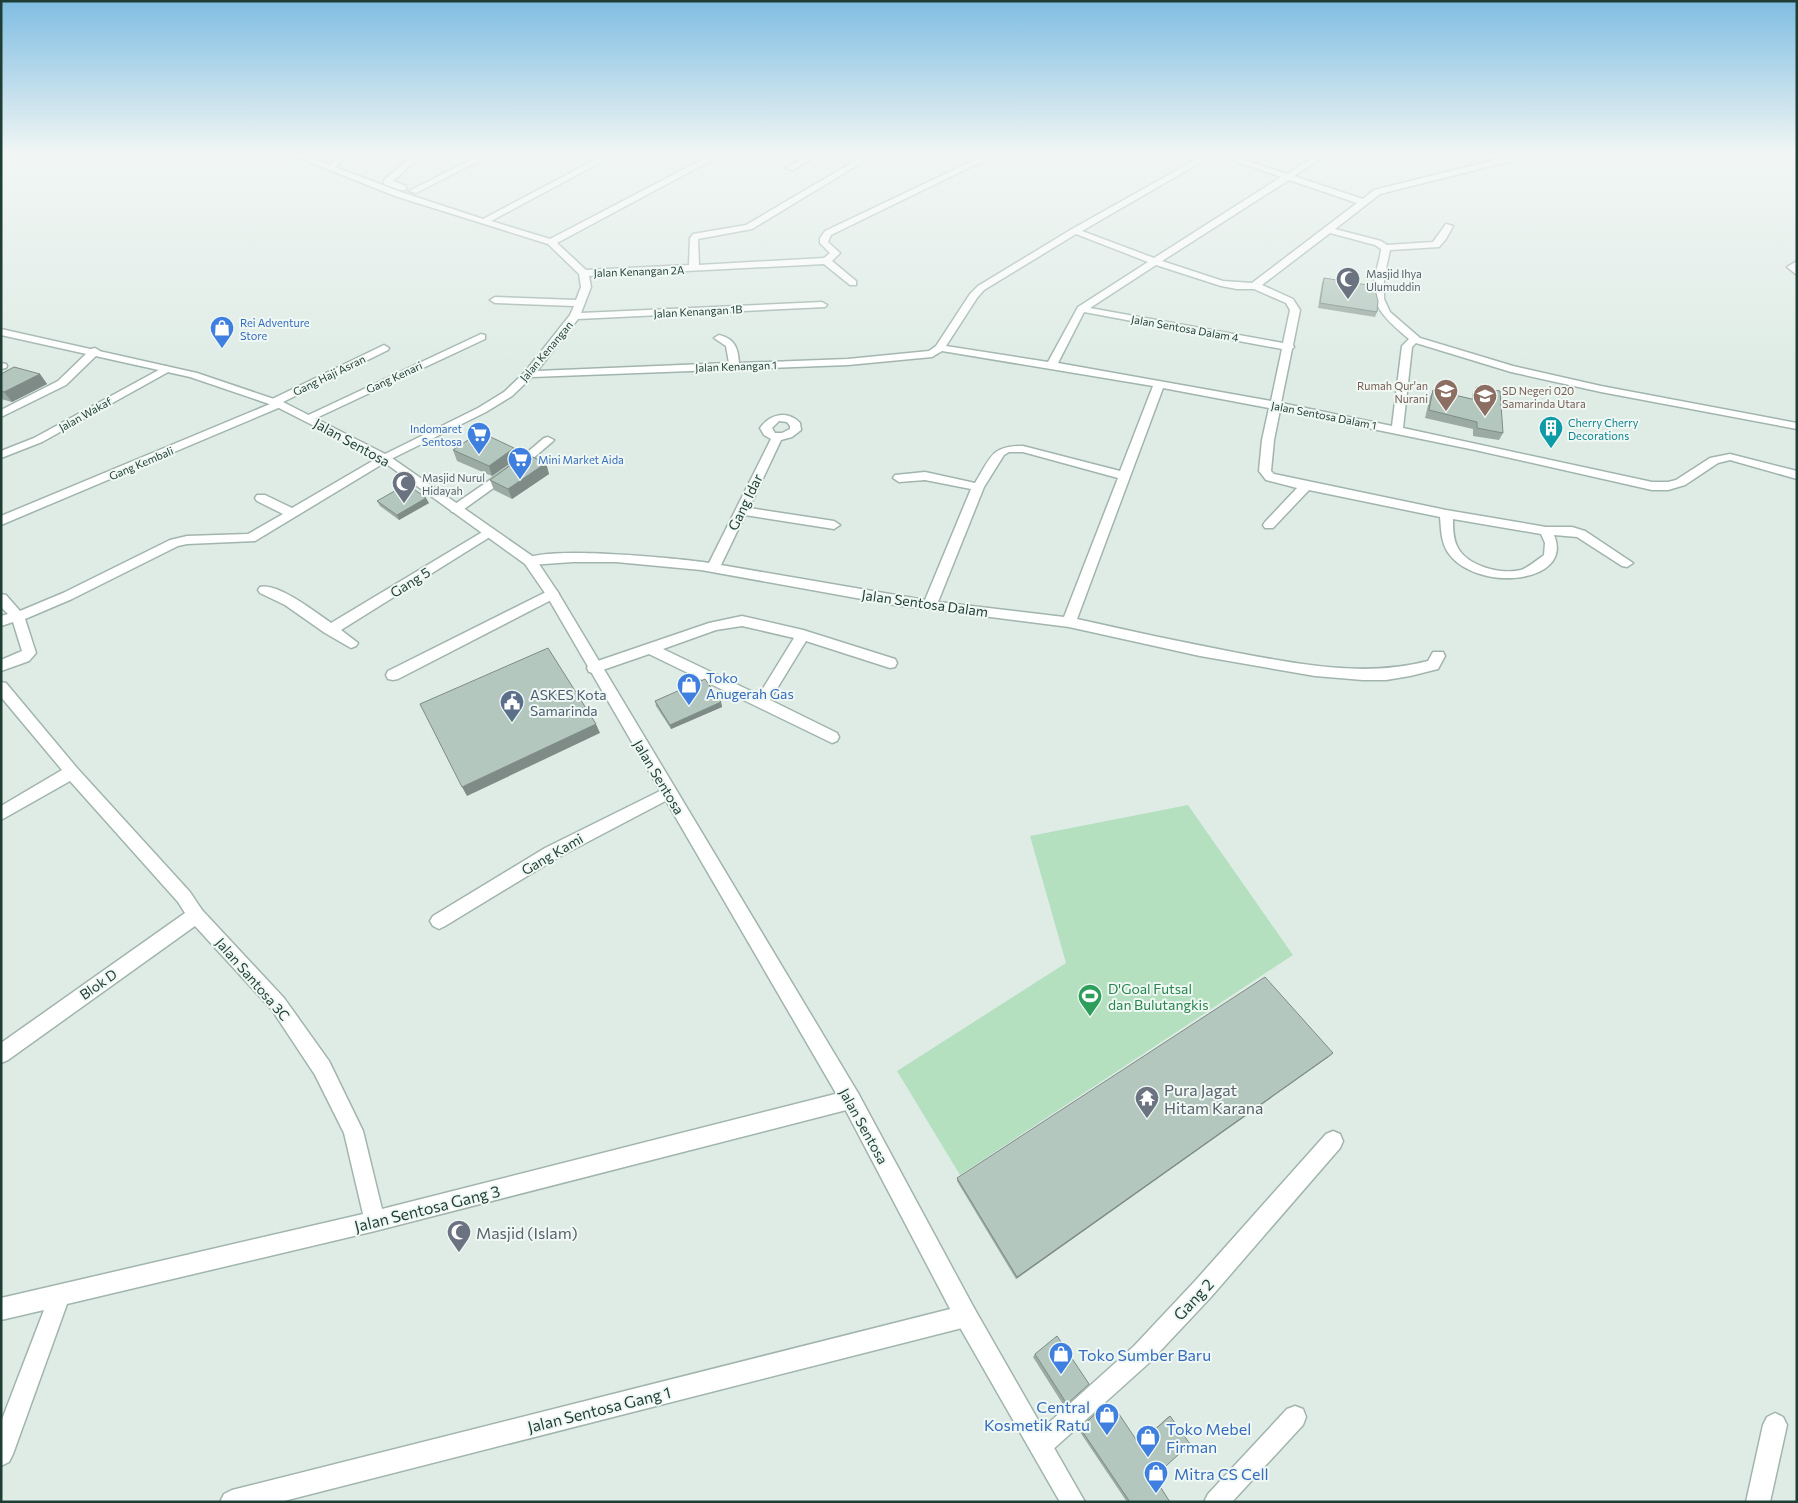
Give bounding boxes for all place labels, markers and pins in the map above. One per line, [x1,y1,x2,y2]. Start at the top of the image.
mosque icon: Masjid Ihya Ulumuddin [1335,266,1361,300]
place label: Masjid Ihya Ulumuddin [1366,267,1422,293]
shop icon: Rei Adventure Store [209,315,235,349]
place label: Rei Adventure Store [240,316,310,342]
school or university icon: Rumah Qur'an Nurani [1433,378,1459,412]
place label: Rumah Qur'an Nurani [1357,379,1428,405]
school or university icon: SD Negeri 020 Samarinda Utara [1472,383,1498,417]
place label: SD Negeri 020 Samarinda Utara [1502,384,1586,410]
building icon: Cherry Cherry Decorations [1538,415,1564,449]
place label: Cherry Cherry Decorations [1568,416,1639,442]
supermarket icon: Indomaret Sentosa [466,421,492,455]
place label: Indomaret Sentosa [410,422,462,448]
supermarket icon: Mini Market Aida [507,446,533,480]
place label: Mini Market Aida [538,453,624,466]
mosque icon: Masjid Nurul Hidayah [391,470,417,504]
place label: Masjid Nurul Hidayah [422,471,485,497]
place label: Toko Anugerah Gas [706,669,794,702]
shop icon: Toko Anugerah Gas [676,672,702,706]
place label: ASKES Kota Samarinda [530,686,607,719]
public building icon: ASKES Kota Samarinda [499,689,525,723]
place label: D'Goal Futsal dan Bulutangkis [1108,980,1209,1013]
sports icon: D'Goal Futsal dan Bulutangkis [1077,983,1103,1017]
place label: Pura Jagat Hitam Karana [1164,1080,1263,1117]
temple icon: Pura Jagat Hitam Karana [1134,1085,1160,1119]
mosque icon: Masjid (Islam) [446,1219,472,1253]
place label: Masjid (Islam) [476,1223,578,1242]
shop icon: Toko Sumber Baru [1048,1341,1074,1375]
place label: Toko Sumber Baru [1078,1345,1211,1364]
place label: Central Kosmetik Ratu [984,1397,1090,1434]
shop icon: Central Kosmetik Ratu [1094,1402,1120,1436]
place label: Toko Mebel Firman [1166,1419,1251,1456]
shop icon: Toko Mebel Firman [1135,1424,1161,1458]
shop icon: Mitra CS Cell [1143,1460,1169,1494]
place label: Mitra CS Cell [1174,1464,1269,1483]

